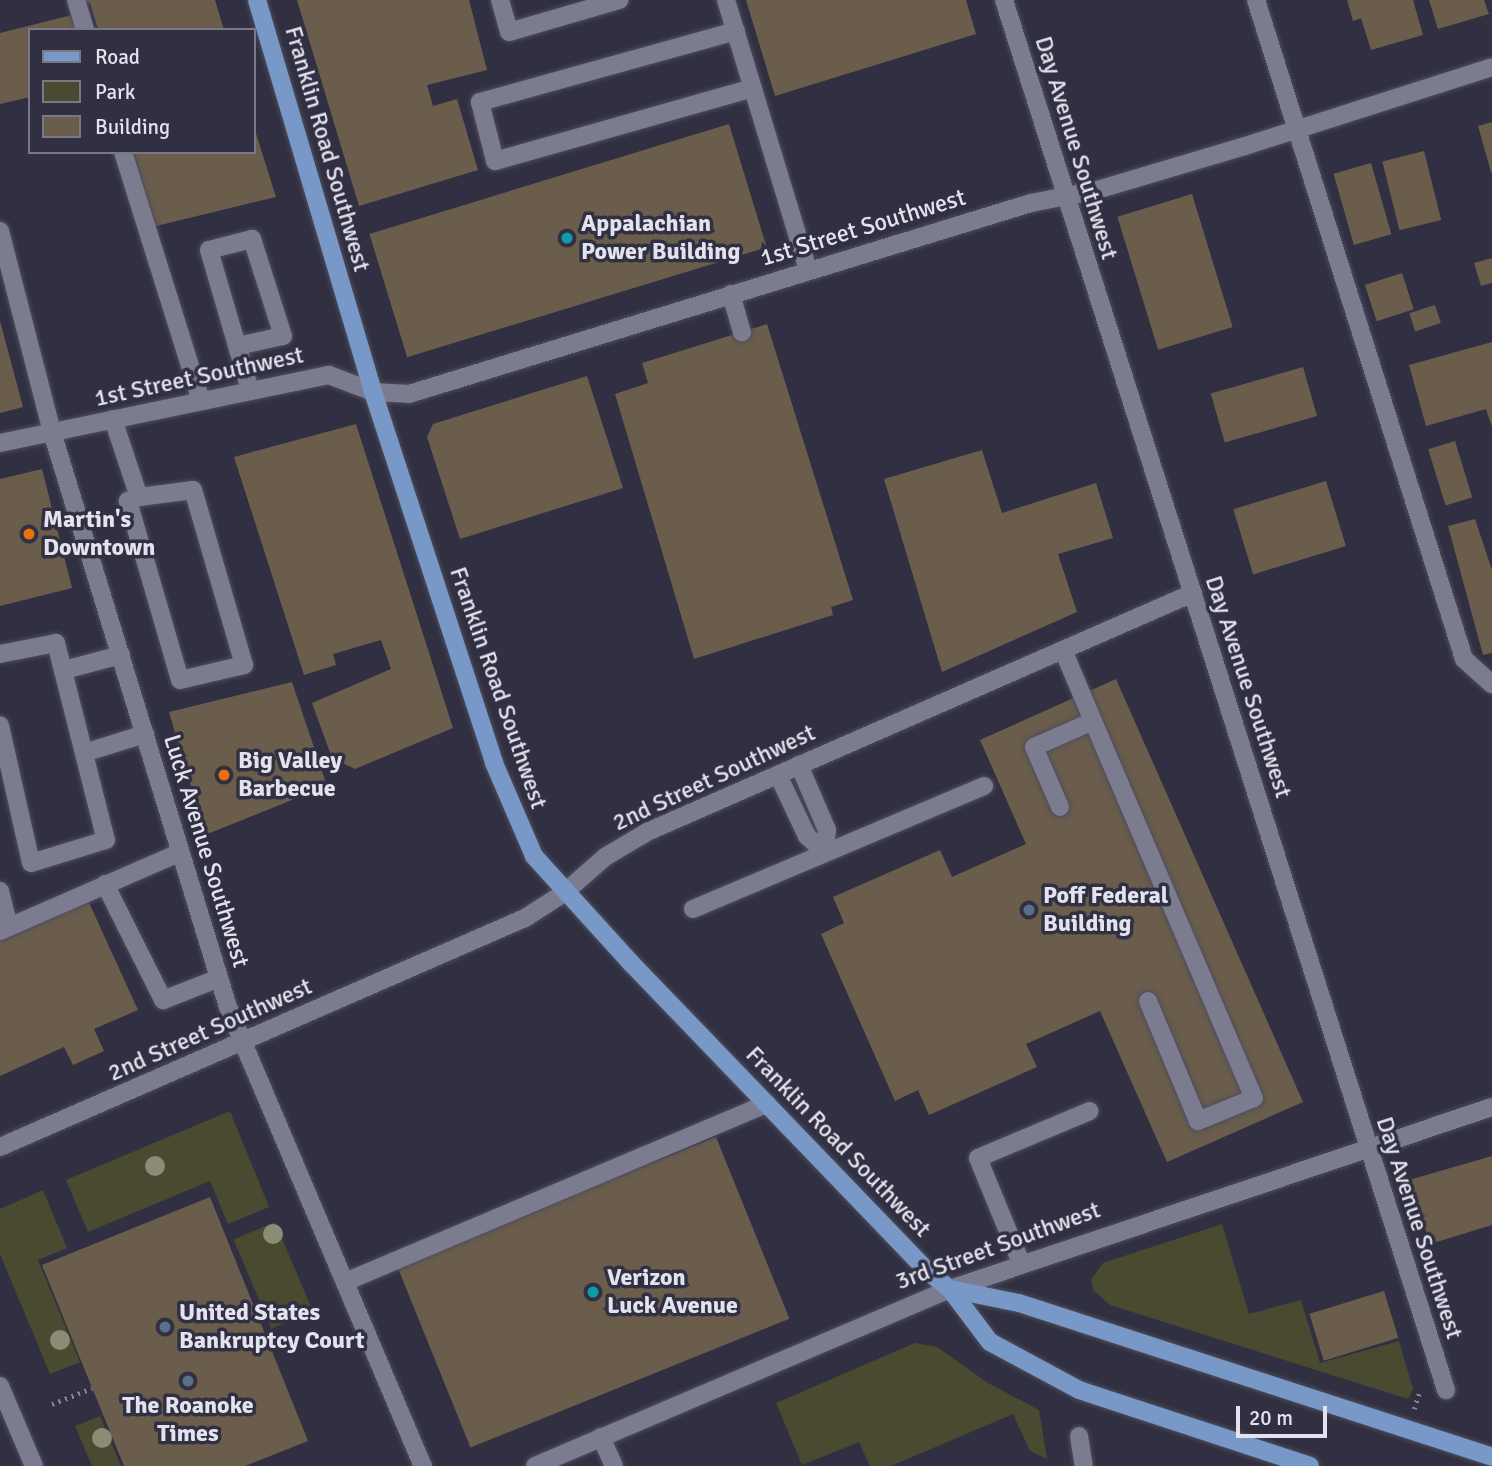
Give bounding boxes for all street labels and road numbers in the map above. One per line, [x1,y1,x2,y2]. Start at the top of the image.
street label: Franklin Road Southwest [278,23,376,275]
street label: Day Avenue Southwest [1028,33,1124,263]
street label: 1st Street Southwest [757,183,969,273]
street label: 1st Street Southwest [92,341,306,413]
street label: Franklin Road Southwest [443,563,553,813]
street label: Day Avenue Southwest [1198,572,1298,802]
street label: 2nd Street Southwest [608,718,820,838]
street label: Luck Avenue Southwest [157,731,255,971]
street label: 2nd Street Southwest [104,972,316,1088]
street label: Franklin Road Southwest [739,1041,937,1243]
street label: Day Avenue Southwest [1369,1113,1469,1343]
street label: 3rd Street Southwest [892,1196,1104,1296]

